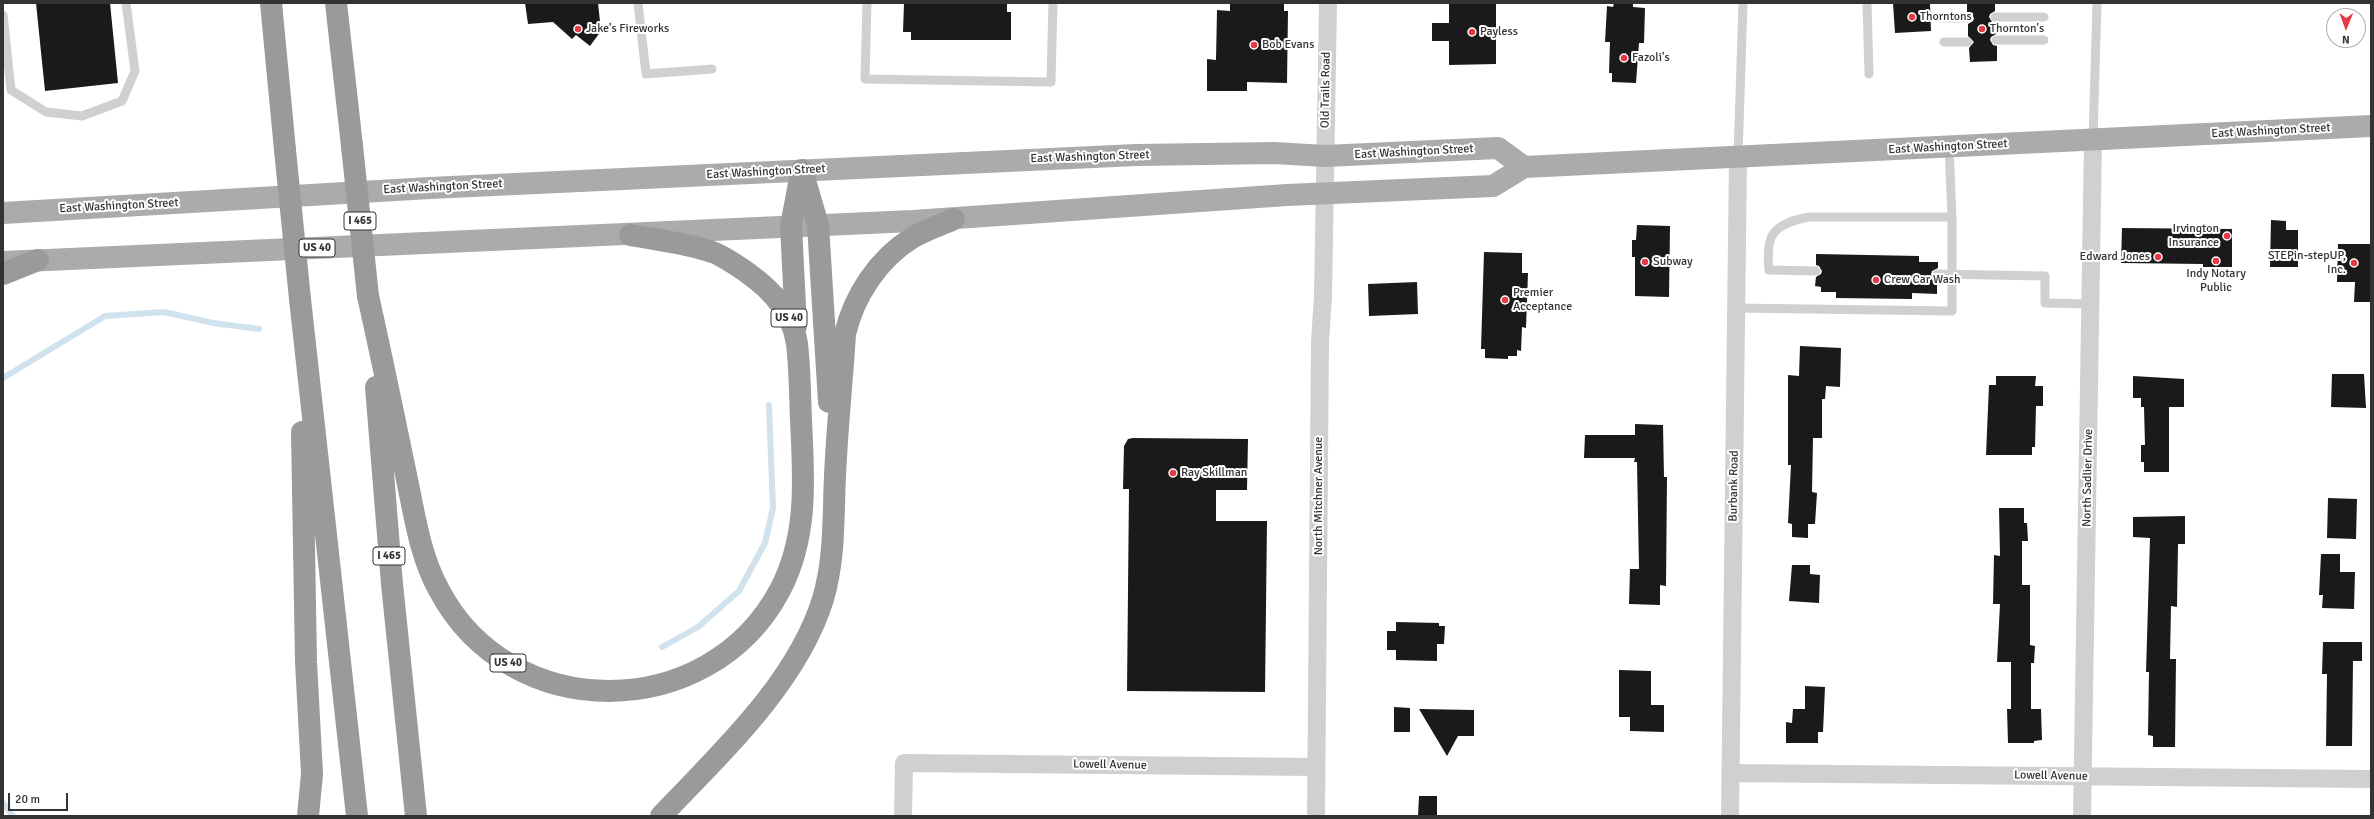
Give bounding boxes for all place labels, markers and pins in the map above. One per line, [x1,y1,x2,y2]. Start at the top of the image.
place label: Thorntons [1920,10,1972,24]
marker: Thorntons [1907,12,1917,22]
place label: Jake's Fireworks [586,22,669,36]
place label: Thornton's [1990,22,2044,36]
marker: Jake's Fireworks [573,24,583,34]
marker: Thornton's [1977,24,1987,34]
place label: Payless [1480,25,1518,39]
marker: Payless [1467,27,1477,37]
place label: Bob Evans [1262,38,1314,52]
marker: Bob Evans [1249,40,1259,50]
place label: Fazoli's [1632,51,1670,65]
marker: Fazoli's [1619,53,1629,63]
place label: Irvington Insurance [2169,222,2219,250]
marker: Irvington Insurance [2222,231,2232,241]
place label: STEPin-stepUP, Inc. [2268,249,2346,277]
place label: Edward Jones [2080,250,2150,264]
marker: Edward Jones [2153,252,2163,262]
place label: Subway [1653,255,1693,269]
marker: Indy Notary Public [2211,256,2221,266]
marker: Subway [1640,257,1650,267]
marker: STEPin-stepUP, Inc. [2349,258,2359,268]
place label: Indy Notary Public [2186,267,2246,295]
place label: Crew Car Wash [1884,273,1961,287]
marker: Crew Car Wash [1871,275,1881,285]
place label: Premier Acceptance [1513,286,1572,314]
marker: Premier Acceptance [1500,295,1510,305]
place label: Ray Skillman [1181,466,1247,480]
marker: Ray Skillman [1168,468,1178,478]

